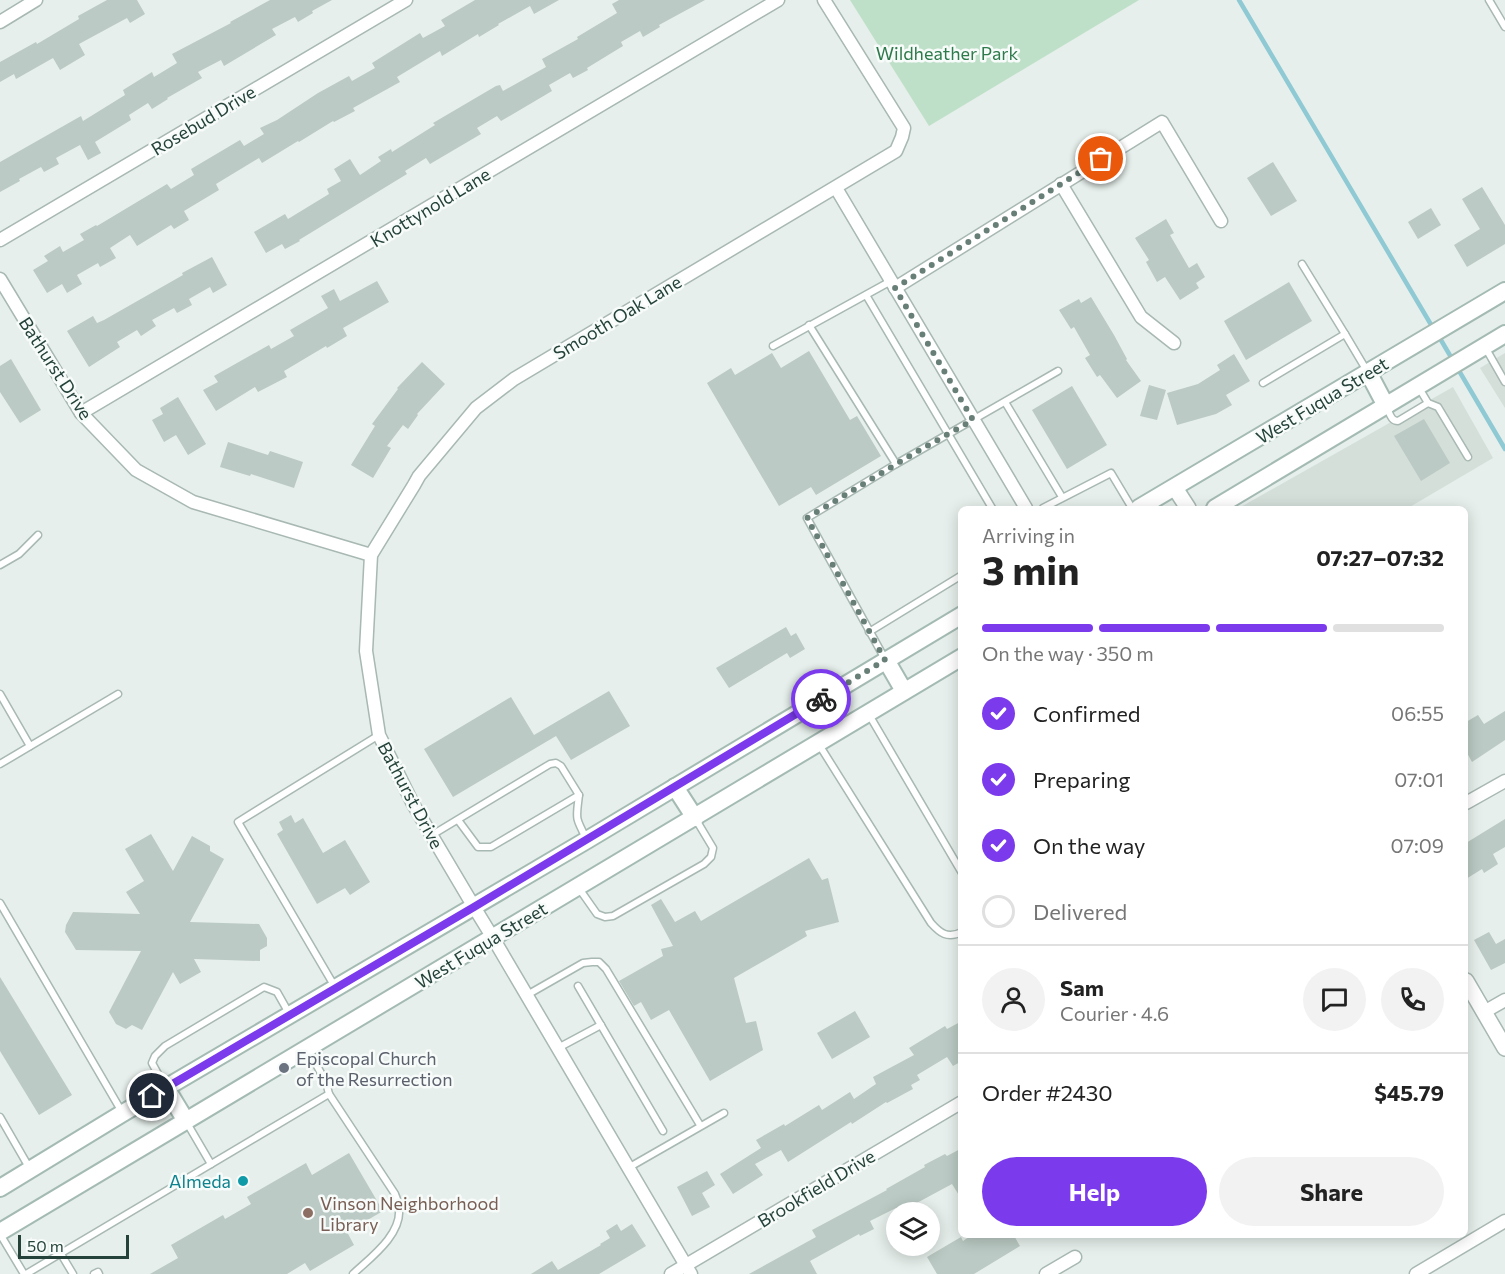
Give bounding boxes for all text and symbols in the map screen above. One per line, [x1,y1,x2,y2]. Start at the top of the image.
park label: Wildheather Park [876,42,1019,64]
street label: Rosebud Drive [147,80,259,160]
pin [1075,133,1126,184]
icon: bag [1084,142,1117,175]
street label: Knottynold Lane [366,163,494,251]
street label: Smooth Oak Lane [549,270,685,364]
street label: Bathurst Drive [15,312,97,424]
street label: West Fuqua Street [1252,352,1392,448]
text: Arriving in [982,523,1075,547]
text: 07:27–07:32 [1316,544,1444,571]
text: 3 min [982,545,1080,593]
text: On the way · 350 m [982,641,1154,665]
courier [791,669,851,729]
icon: bike [805,683,838,716]
icon: check [982,697,1015,730]
text: Confirmed [1033,700,1140,727]
text: 06:55 [1391,701,1444,725]
street label: Bathurst Drive [374,738,448,852]
icon: check [982,763,1015,796]
text: Preparing [1033,766,1130,793]
text: 07:01 [1394,767,1444,791]
icon: check [982,829,1015,862]
text: On the way [1033,832,1145,859]
text: 07:09 [1391,833,1444,857]
street label: West Fuqua Street [411,897,551,993]
text: Delivered [1033,898,1127,925]
button: person [982,968,1045,1031]
button: chat [1303,968,1366,1031]
button: phone [1381,968,1444,1031]
text: Sam [1060,974,1104,1001]
text: Courier · 4.6 [1060,1001,1169,1025]
place label: Episcopal Church of the Resurrection [296,1047,453,1090]
marker: Episcopal Church of the Resurrection [277,1061,291,1075]
pin [126,1070,177,1121]
icon: home [135,1079,168,1112]
text: Order #2430 [982,1079,1113,1106]
text: $45.79 [1374,1079,1444,1106]
street label: Brookfield Drive [753,1144,879,1232]
button: Help [982,1157,1207,1226]
button: Share [1219,1157,1444,1226]
place label: Almeda [169,1170,231,1192]
marker: Almeda [236,1174,250,1188]
place label: Vinson Neighborhood Library [320,1192,499,1235]
map controls [886,1202,940,1256]
button: layers [886,1202,940,1256]
marker: Vinson Neighborhood Library [301,1206,315,1220]
scale bar [18,1232,129,1260]
text: 50 m [27,1236,64,1255]

